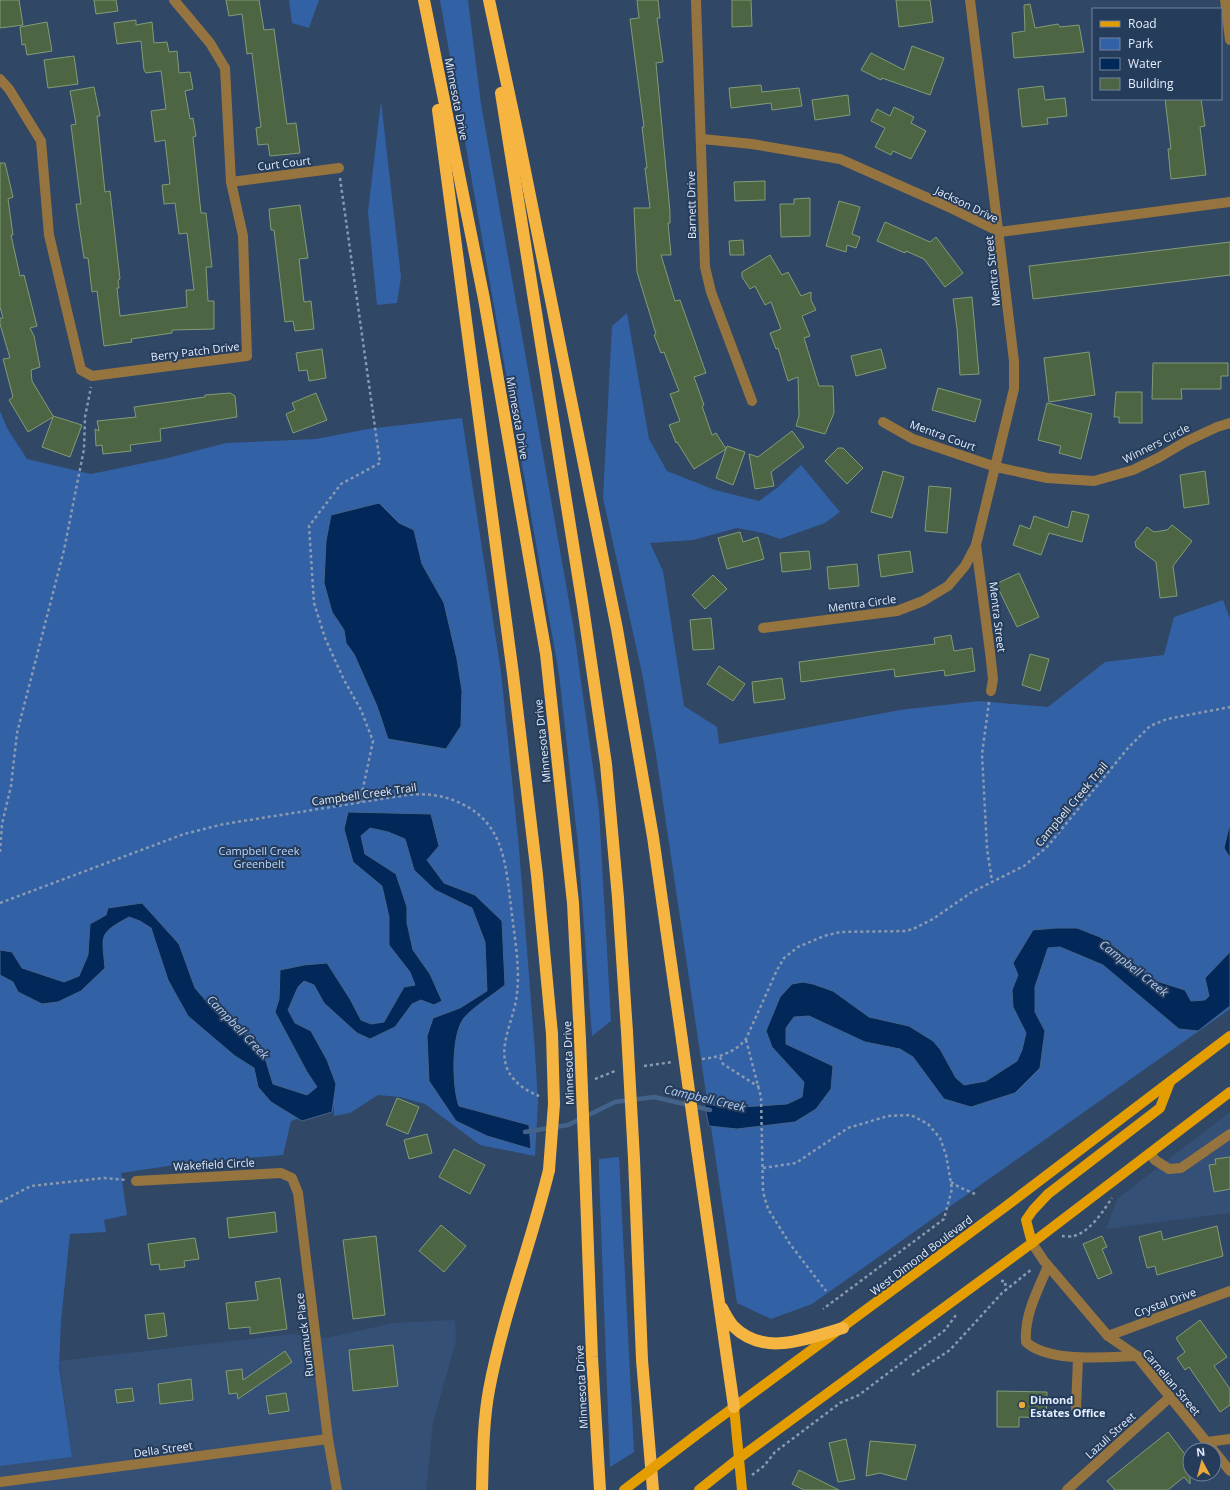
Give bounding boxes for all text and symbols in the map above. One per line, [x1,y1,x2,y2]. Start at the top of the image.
legend [1092,8,1222,100]
text: Road [1128,15,1157,32]
text: Park [1128,35,1154,52]
text: Water [1128,55,1162,72]
street label: Minnesota Drive [442,56,472,142]
text: Building [1128,75,1174,92]
street label: Curt Court [256,152,312,174]
street label: Barnett Drive [683,171,699,239]
street label: Jackson Drive [932,182,1001,226]
street label: Mentra Street [981,235,1003,307]
street label: Berry Patch Drive [150,338,240,364]
street label: Minnesota Drive [503,375,533,461]
street label: Mentra Court [908,416,978,454]
street label: Winners Circle [1120,420,1192,466]
street label: Mentra Street [986,581,1010,653]
street label: Mentra Circle [827,591,897,615]
street label: Minnesota Drive [530,698,554,784]
street label: Campbell Creek Trail [1031,759,1111,849]
street label: Campbell Creek Trail [311,779,417,809]
park label: Campbell Creek Greenbelt [219,843,300,871]
water label: Campbell Creek [1096,936,1173,1001]
water label: Campbell Creek [203,991,274,1064]
street label: Minnesota Drive [559,1021,577,1105]
water label: Campbell Creek [663,1080,748,1116]
street label: Wakefield Circle [173,1154,255,1174]
street label: West Dimond Boulevard [867,1212,975,1298]
street label: Crystal Drive [1132,1284,1198,1320]
street label: Runamuck Place [291,1292,317,1378]
street label: Minnesota Drive [571,1345,591,1429]
street label: Carnelian Street [1140,1346,1204,1418]
place label: Dimond Estates Office [1030,1392,1106,1420]
marker: Dimond Estates Office [1017,1400,1027,1410]
street label: Lazuli Street [1082,1408,1138,1462]
street label: Della Street [133,1437,194,1461]
north arrow [1182,1442,1222,1482]
text: N [1195,1444,1206,1460]

